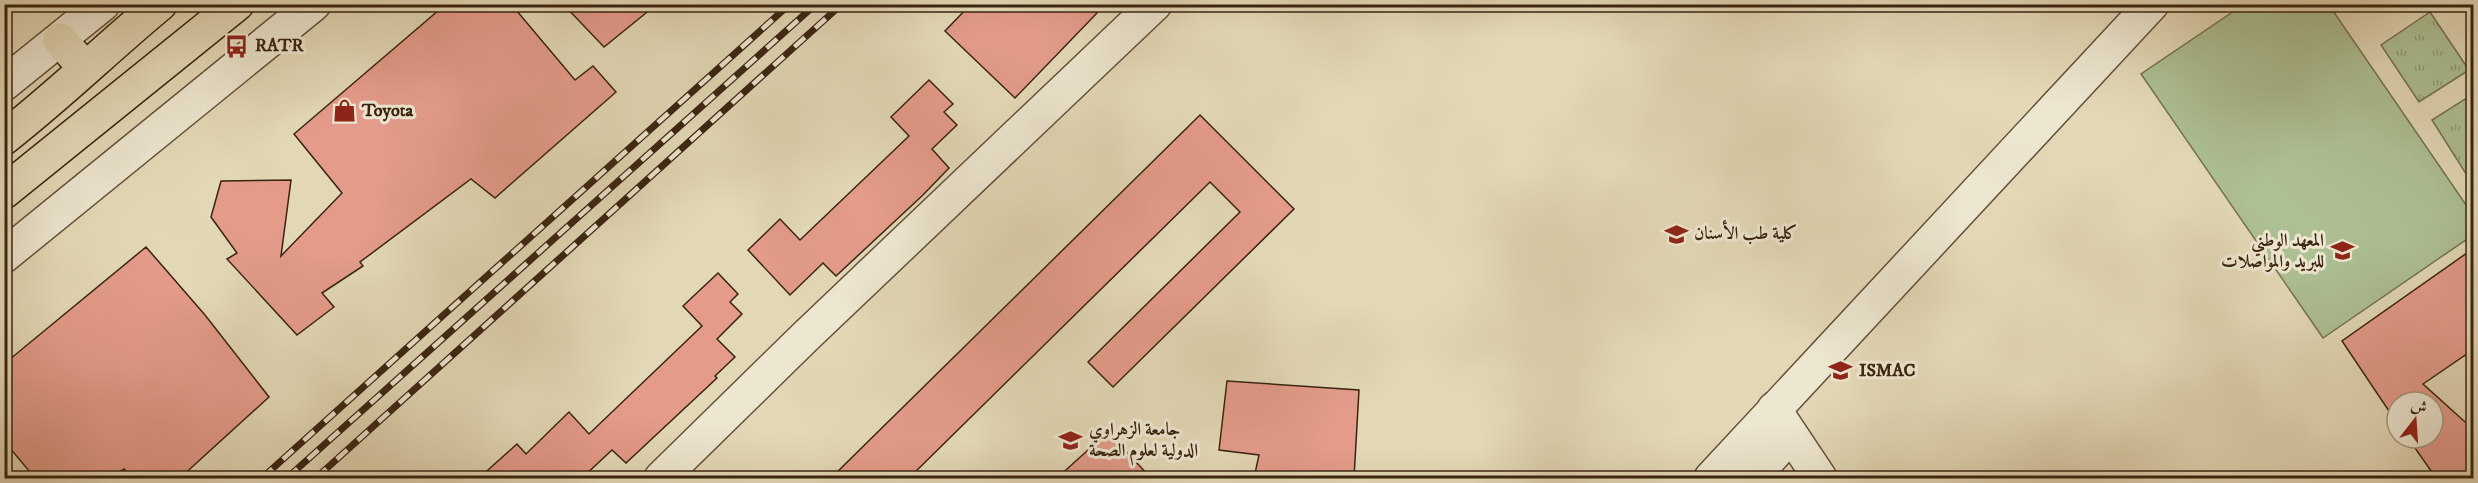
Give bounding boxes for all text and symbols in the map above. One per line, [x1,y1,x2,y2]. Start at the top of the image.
bus stop icon: RATR [224,33,250,59]
place label: RATR [255,35,305,57]
shop icon: Toyota [331,98,357,124]
place label: Toyota [361,100,413,122]
place label: كلية طب الأسنان [1694,219,1798,245]
school or university icon: كلية طب الأسنان [1663,221,1689,247]
place label: المعهد الوطني للبريد والمواصلات [2221,230,2324,273]
school or university icon: المعهد الوطني للبريد والمواصلات [2329,238,2355,264]
school or university icon: ISMAC [1828,358,1854,384]
place label: ISMAC [1859,360,1916,382]
north arrow [2385,390,2445,450]
text: ش [2409,395,2430,418]
place label: جامعة الزهراوي الدولية لعلوم الصحة [1089,419,1198,466]
school or university icon: جامعة الزهراوي الدولية لعلوم الصحة [1058,427,1084,453]

